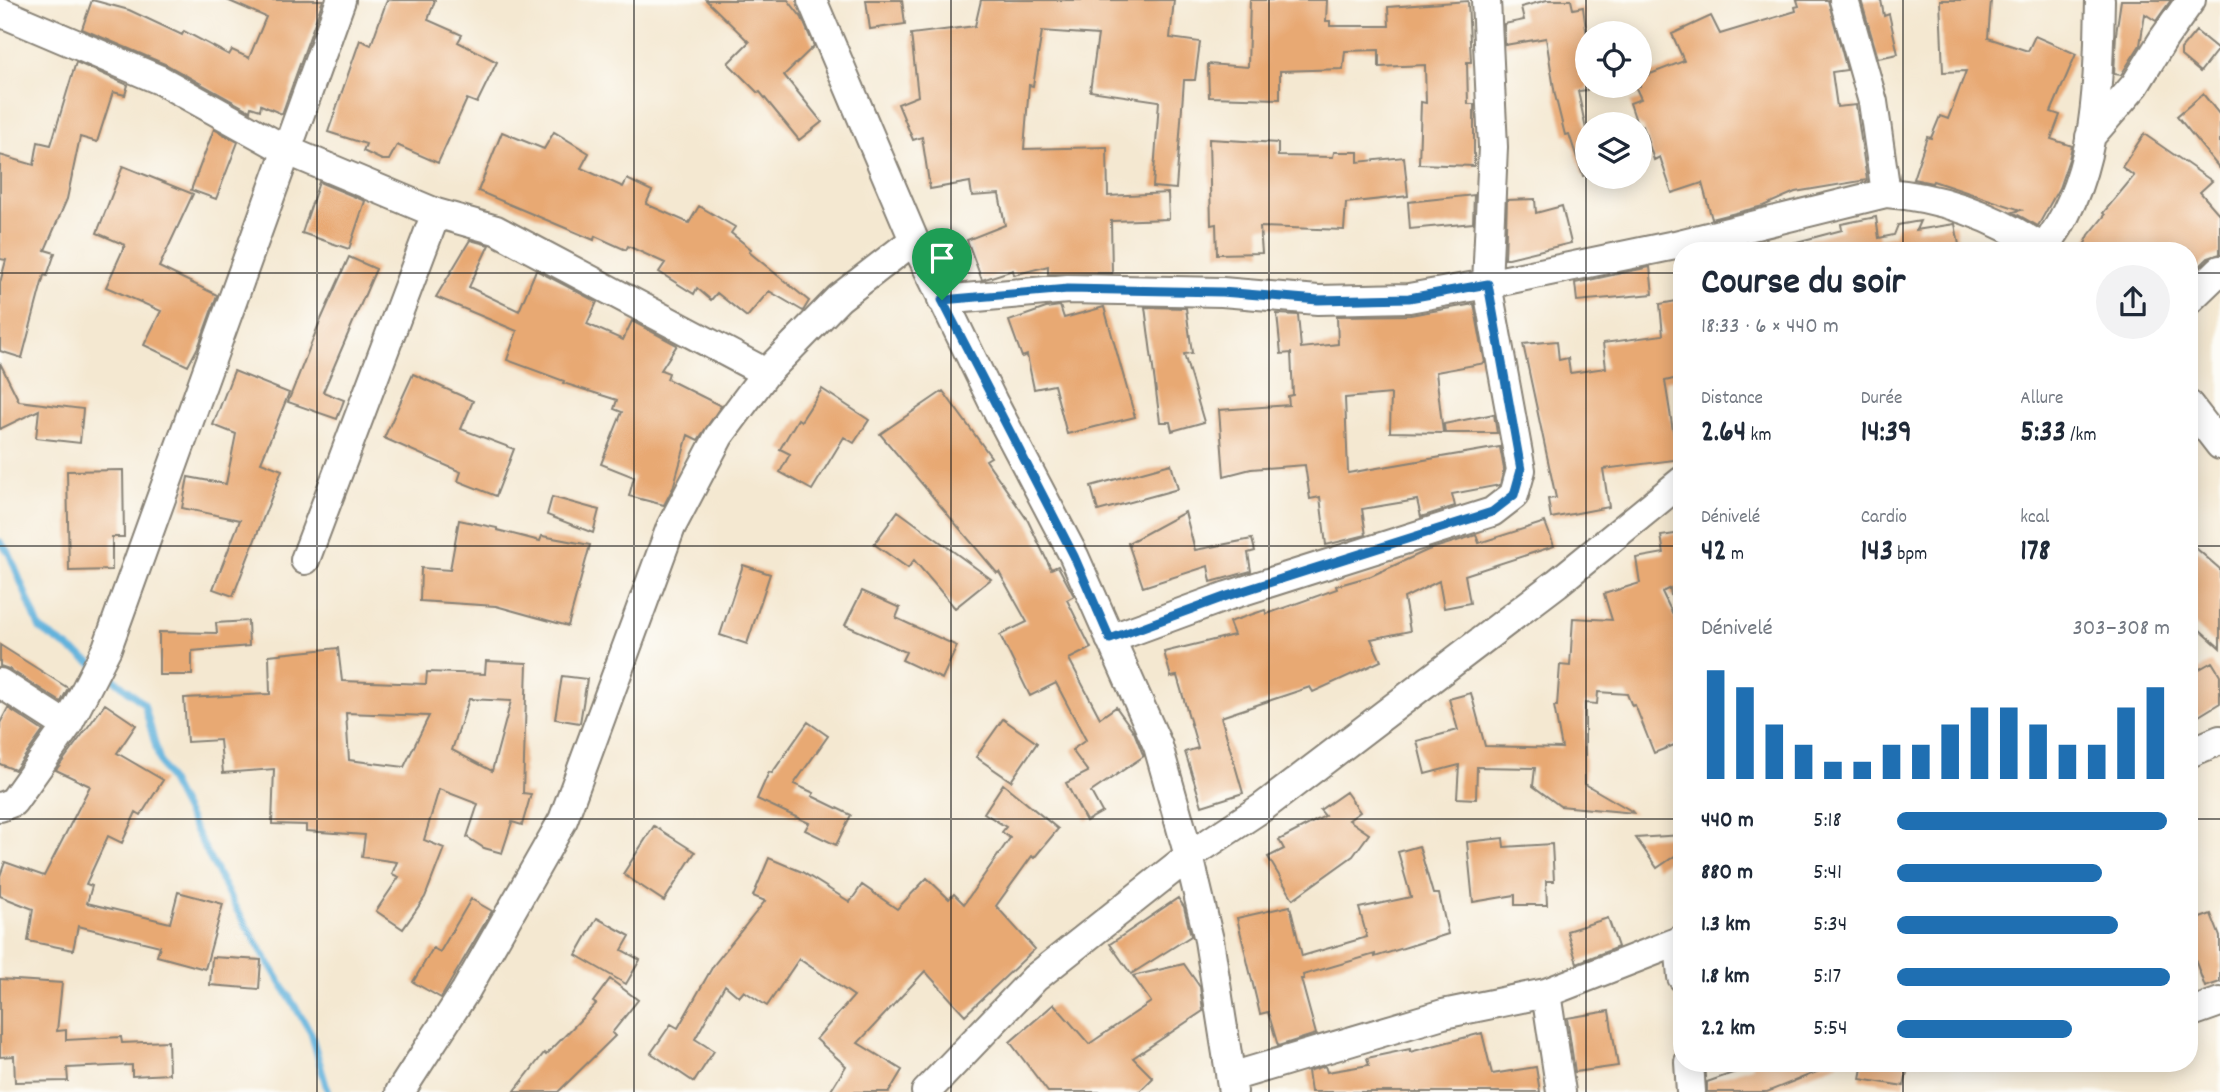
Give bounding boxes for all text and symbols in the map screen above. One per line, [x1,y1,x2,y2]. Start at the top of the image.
map controls [1575,21,1652,189]
button: locate [1575,21,1652,98]
button: layers [1575,112,1652,189]
pin [912,228,972,300]
icon: arrive [923,239,961,277]
text: Course du soir [1701,257,1905,312]
button: share [2096,265,2170,339]
text: 18:33 · 6 × 440 m [1701,311,1839,344]
text: Distance [1701,386,1763,413]
text: Durée [1861,386,1902,413]
text: Allure [2020,386,2063,413]
text: 2.64 [1701,413,1746,456]
text: 14:39 [1861,413,1912,456]
text: 5:33 [2020,413,2066,456]
text: km [1746,423,1771,450]
text: /km [2066,423,2096,450]
text: Dénivelé [1701,505,1760,532]
text: Cardio [1861,505,1907,532]
text: kcal [2020,505,2049,532]
text: 42 [1701,532,1727,575]
text: 143 [1861,532,1893,575]
text: 178 [2020,532,2050,575]
text: m [1727,542,1744,569]
text: bpm [1893,542,1927,569]
text: Dénivelé [1701,613,1773,646]
text: 303–308 m [2073,613,2170,646]
text: 440 m [1701,805,1754,838]
text: 5:18 [1813,805,1842,838]
text: 880 m [1701,857,1753,890]
text: 5:41 [1813,857,1842,890]
text: 1.3 km [1701,909,1751,942]
text: 5:34 [1813,909,1847,942]
text: 1.8 km [1701,961,1750,994]
text: 5:17 [1813,961,1841,994]
text: 2.2 km [1701,1013,1755,1046]
text: 5:54 [1813,1013,1848,1046]

